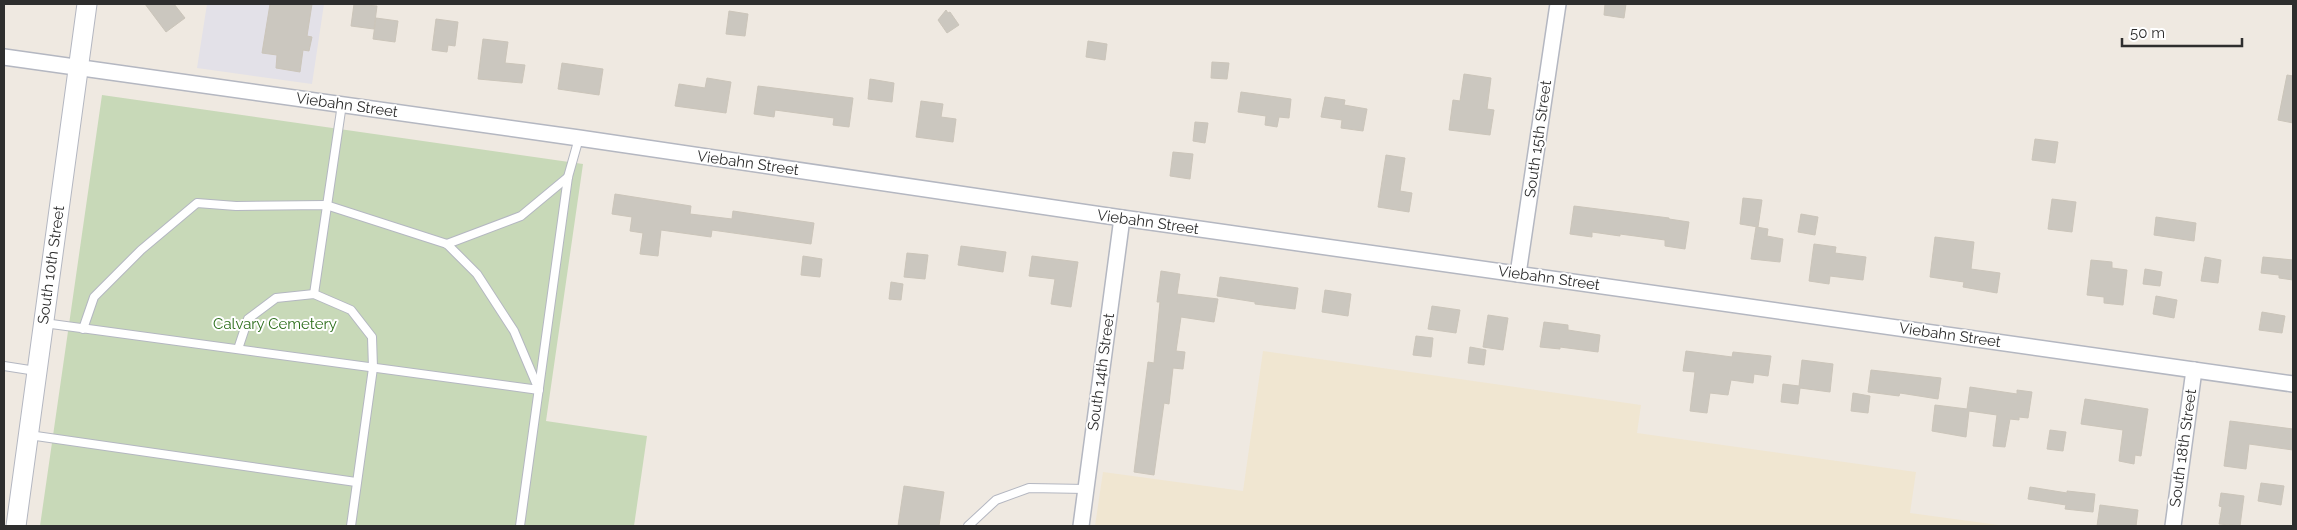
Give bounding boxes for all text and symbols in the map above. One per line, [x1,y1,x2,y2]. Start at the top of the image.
scale bar [2122,15,2242,47]
text: 50 m [2130,24,2165,42]
street label: South 15th Street [1521,79,1555,199]
street label: Viebahn Street [295,89,399,121]
street label: Viebahn Street [696,147,800,179]
street label: South 10th Street [34,205,68,325]
street label: Viebahn Street [1096,206,1200,238]
street label: Viebahn Street [1497,262,1601,294]
street label: South 14th Street [1084,312,1118,432]
park label: Calvary Cemetery [213,315,337,333]
street label: Viebahn Street [1898,319,2002,351]
street label: South 18th Street [2166,388,2200,508]

